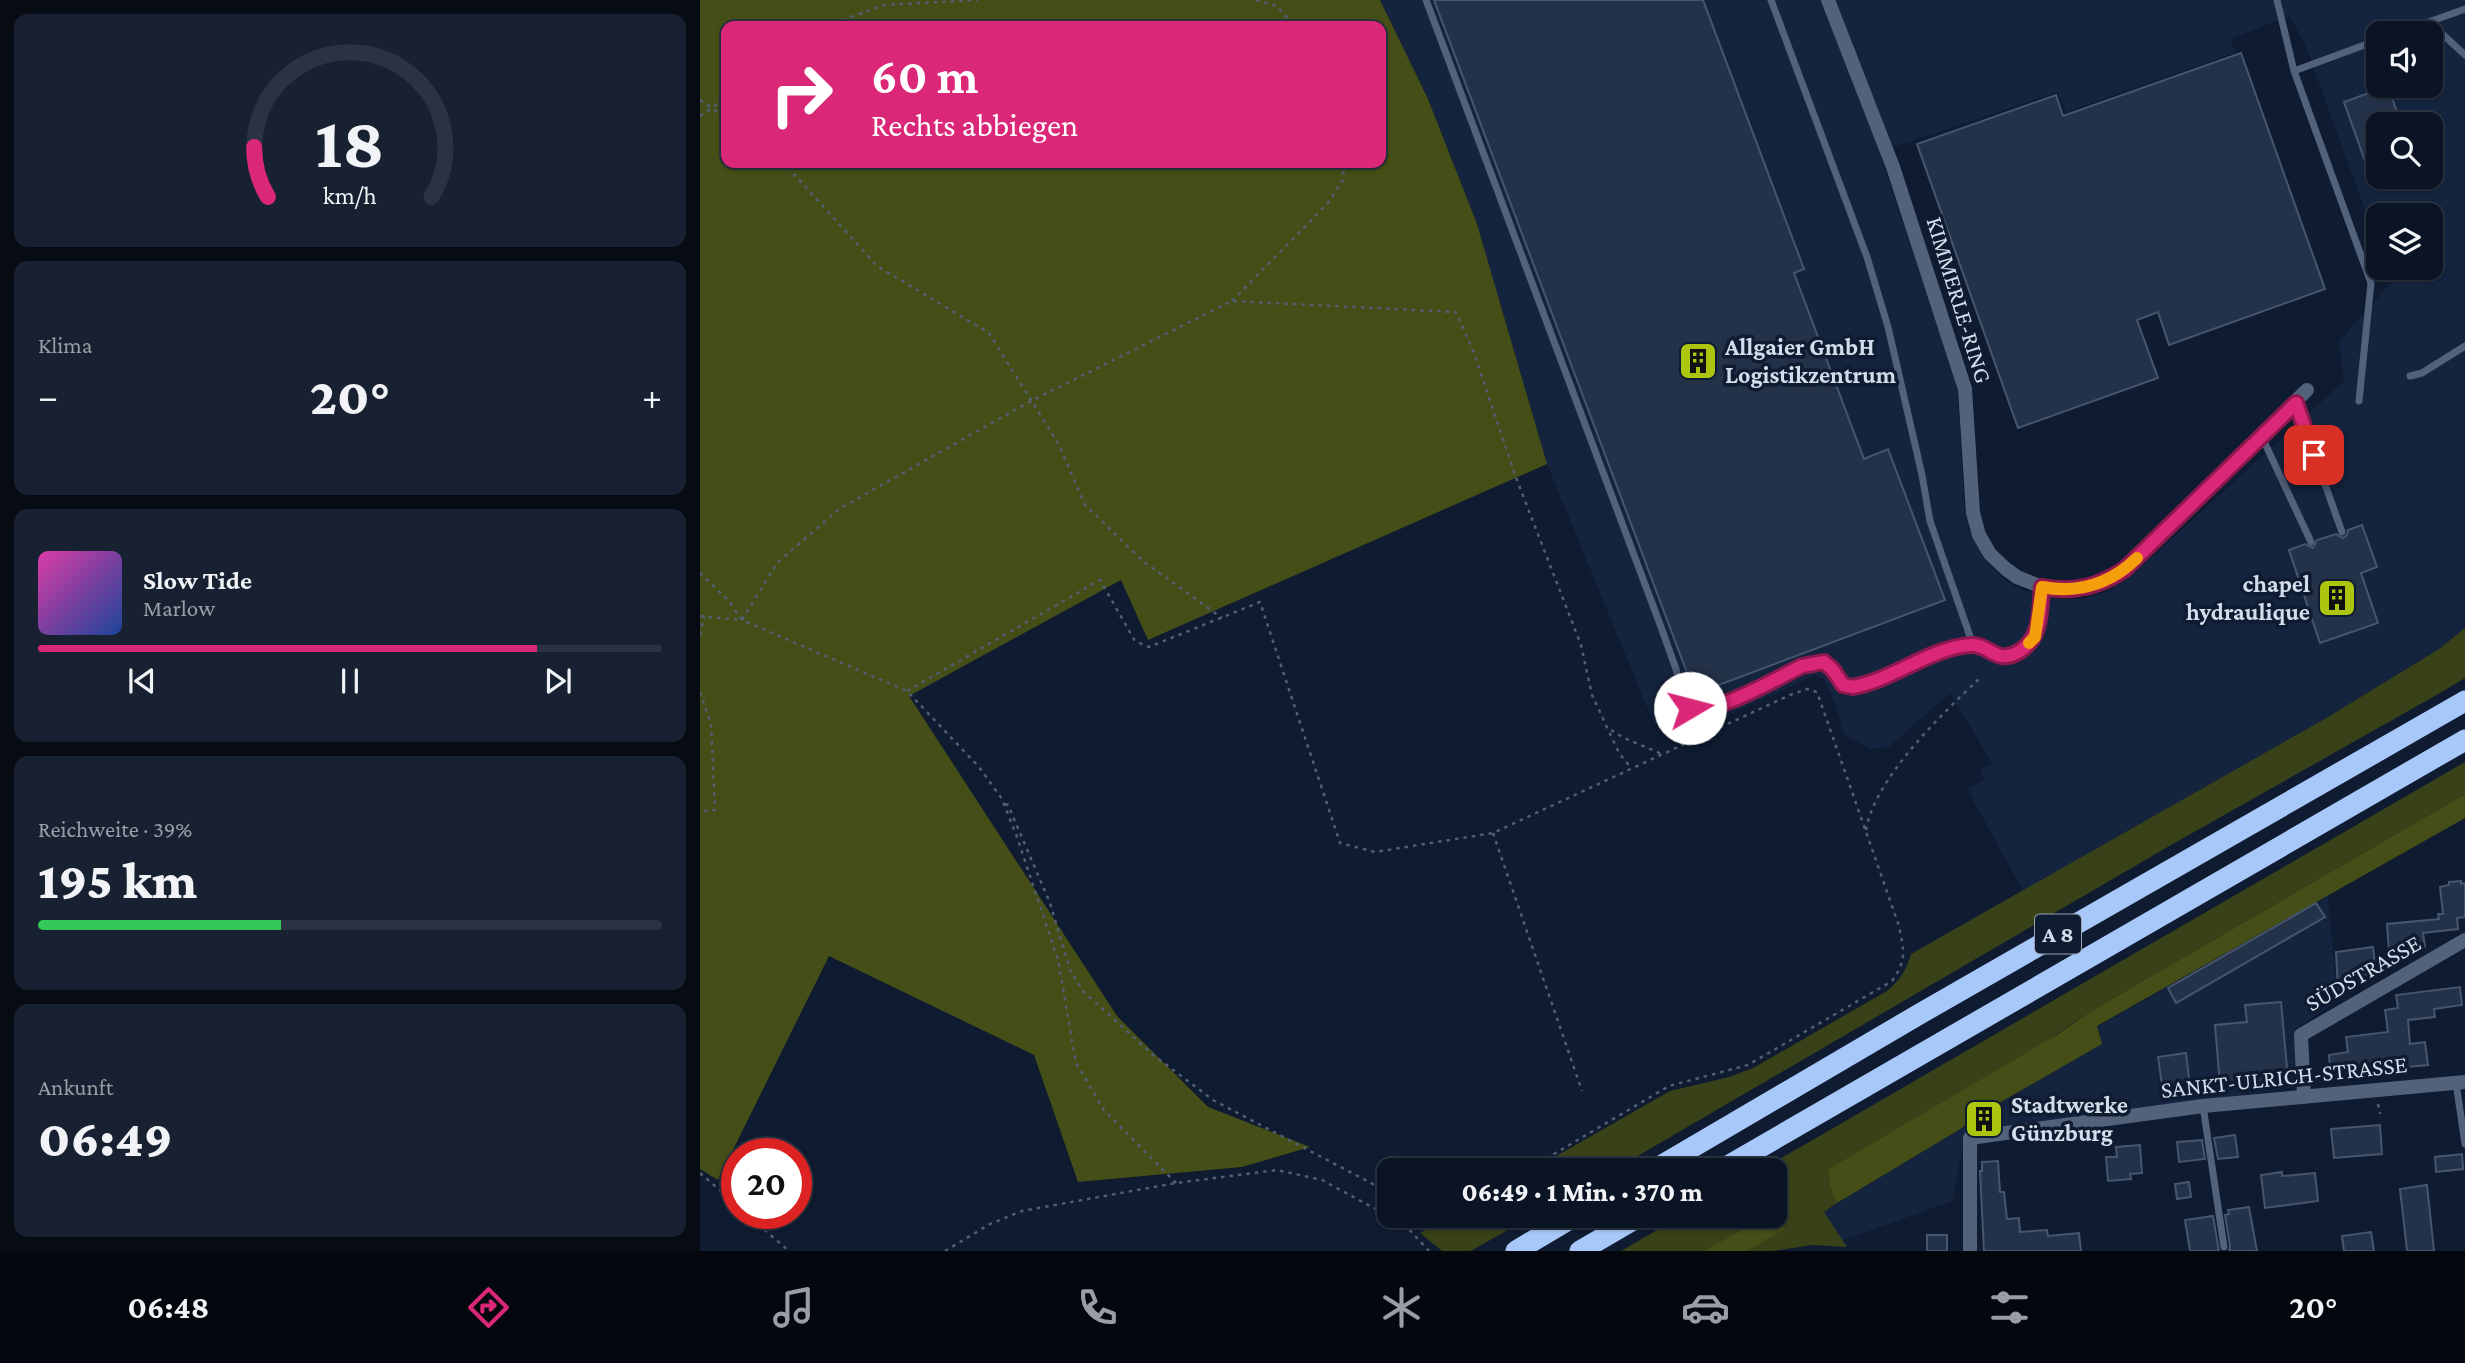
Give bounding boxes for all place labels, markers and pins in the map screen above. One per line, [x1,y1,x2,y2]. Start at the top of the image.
place label: Allgaier GmbH Logistikzentrum [1724,333,1897,388]
building icon: Allgaier GmbH Logistikzentrum [1677,340,1719,382]
pin [2284,425,2344,485]
place label: chapel hydraulique [2186,570,2310,625]
building icon: chapel hydraulique [2316,577,2358,619]
place label: Stadtwerke Günzburg [2011,1091,2128,1146]
building icon: Stadtwerke Günzburg [1963,1098,2005,1140]

